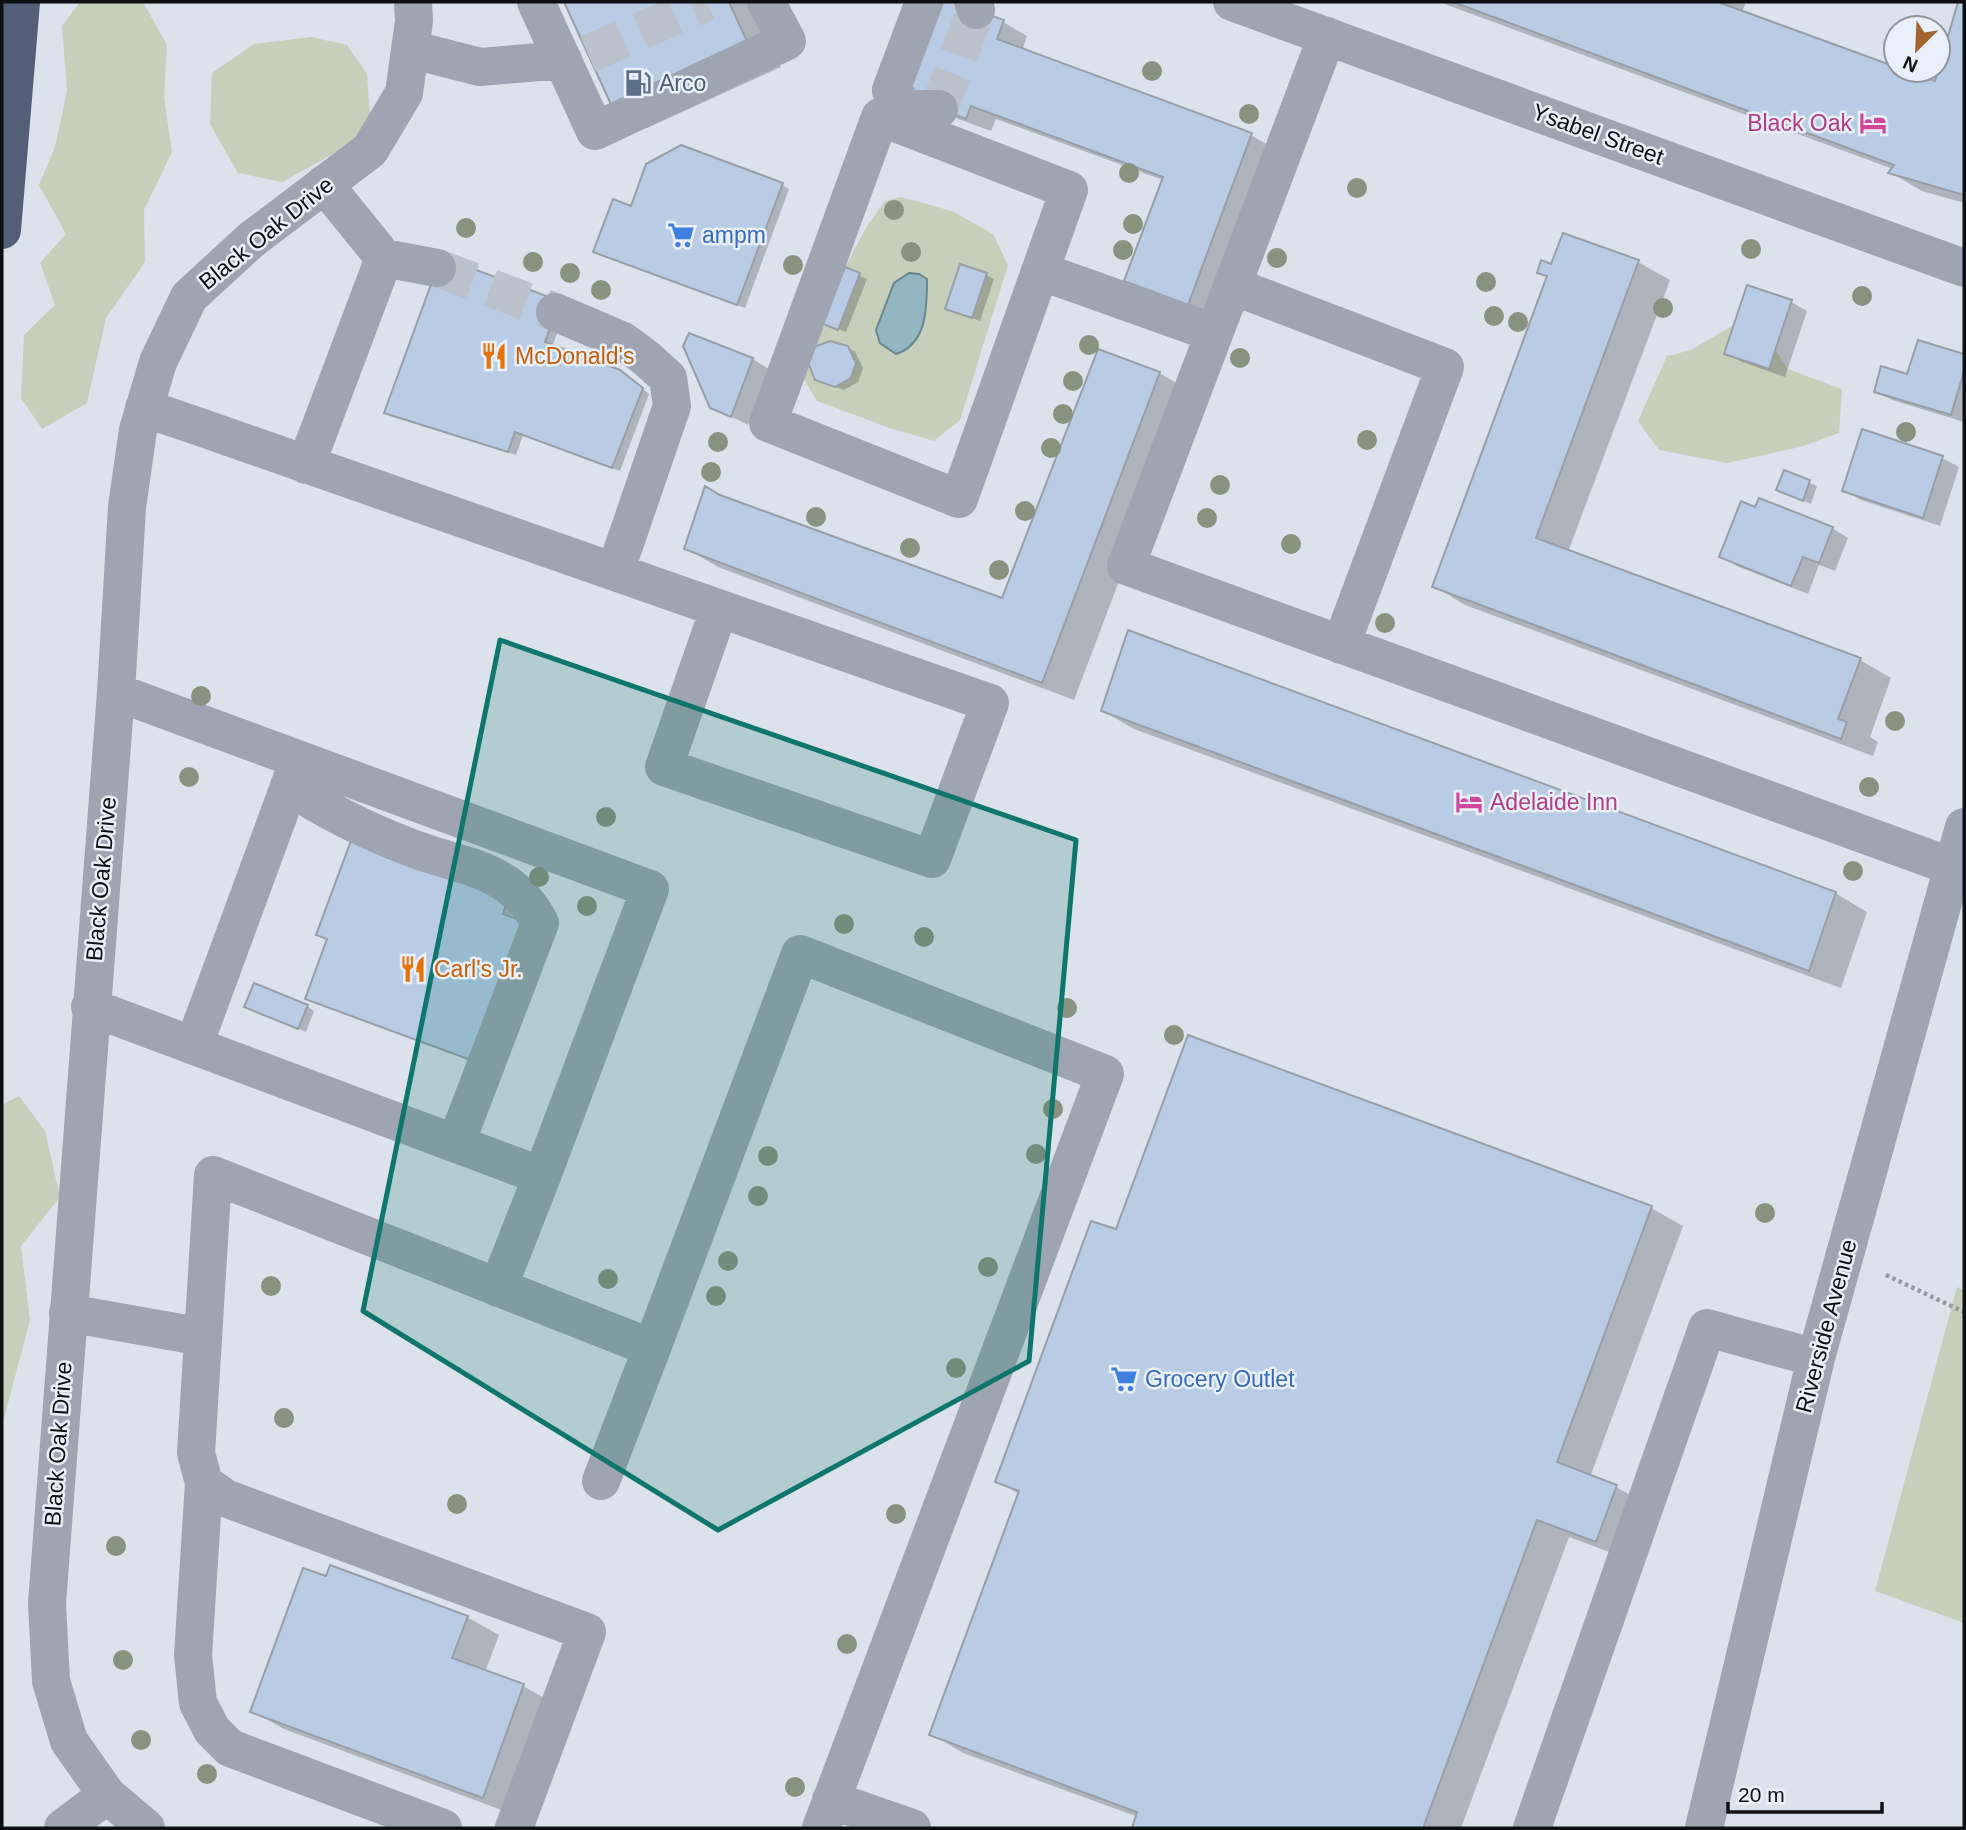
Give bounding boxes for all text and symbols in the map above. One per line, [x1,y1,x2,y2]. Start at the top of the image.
north arrow [1882,14,1952,84]
text: N [1900,52,1921,76]
fuel station icon: Arco [623,68,653,98]
place label: Arco [659,70,706,96]
street label: Ysabel Street [1529,98,1668,170]
hotel icon: Black Oak [1858,108,1888,138]
place label: Black Oak [1747,110,1852,136]
street label: Black Oak Drive [194,171,338,295]
supermarket icon: ampm [666,220,696,250]
place label: ampm [702,222,766,248]
restaurant icon: McDonald's [479,341,509,371]
place label: McDonald's [515,343,634,369]
hotel icon: Adelaide Inn [1454,787,1484,817]
place label: Adelaide Inn [1490,789,1618,815]
street label: Black Oak Drive [81,796,121,962]
restaurant icon: Carl's Jr. [398,954,428,984]
place label: Carl's Jr. [434,956,523,982]
street label: Riverside Avenue [1790,1236,1862,1416]
street label: Black Oak Drive [39,1361,77,1527]
supermarket icon: Grocery Outlet [1109,1364,1139,1394]
place label: Grocery Outlet [1145,1366,1295,1392]
scale bar [1728,1770,1882,1814]
text: 20 m [1738,1783,1785,1806]

